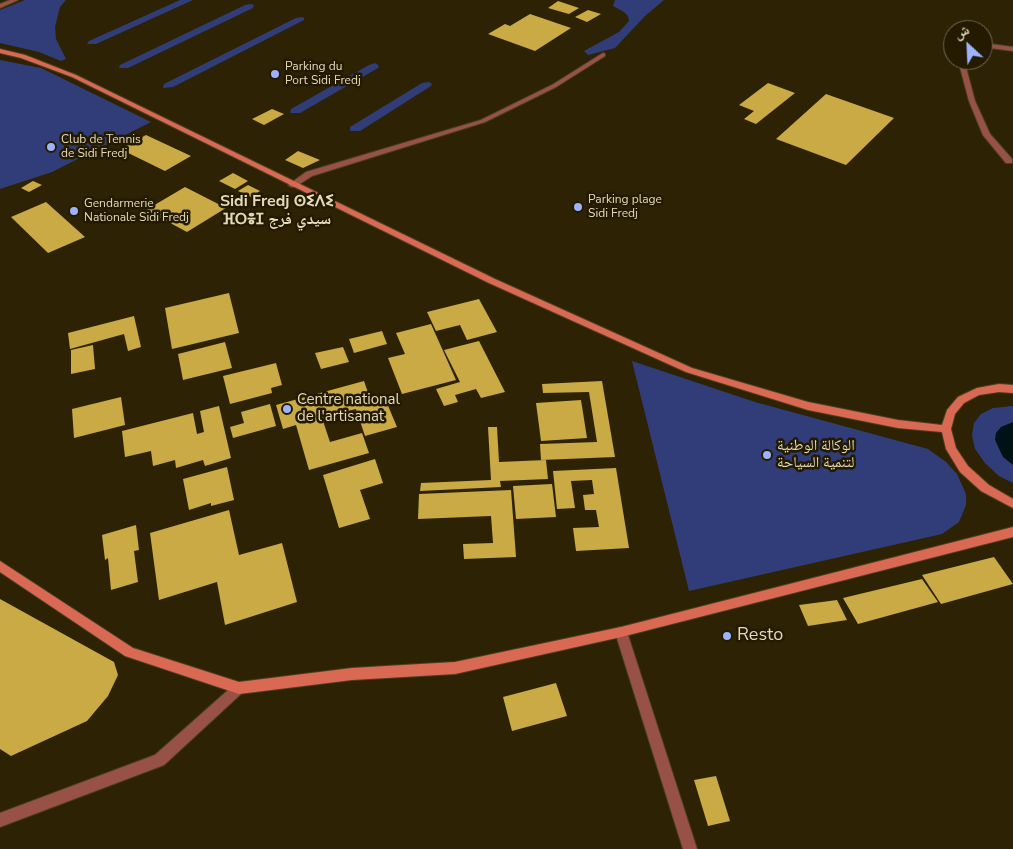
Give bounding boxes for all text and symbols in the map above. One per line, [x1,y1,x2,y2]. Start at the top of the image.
north arrow [943,20,993,70]
text: ش [951,20,973,44]
place label: Parking du Port Sidi Fredj [285,60,361,88]
marker: Parking du Port Sidi Fredj [269,68,281,80]
place label: Club de Tennis de Sidi Fredj [61,133,141,161]
marker: Club de Tennis de Sidi Fredj [45,141,57,153]
district label: Sidi Fredj ⵙⵉⴷⵉ ⴼⵔⴻⵊ سيدي فرج [220,192,334,230]
place label: Parking plage Sidi Fredj [588,193,662,221]
place label: Gendarmerie Nationale Sidi Fredj [84,197,189,225]
marker: Parking plage Sidi Fredj [572,201,584,213]
marker: Gendarmerie Nationale Sidi Fredj [68,205,80,217]
place label: Centre national de l'artisanat [297,391,400,426]
marker: Centre national de l'artisanat [281,403,293,415]
place label: الوكالة الوطنية لتنمية السياحة [777,437,855,472]
marker: الوكالة الوطنية لتنمية السياحة [761,449,773,461]
place label: Resto [737,625,783,647]
marker: Resto [721,630,733,642]

